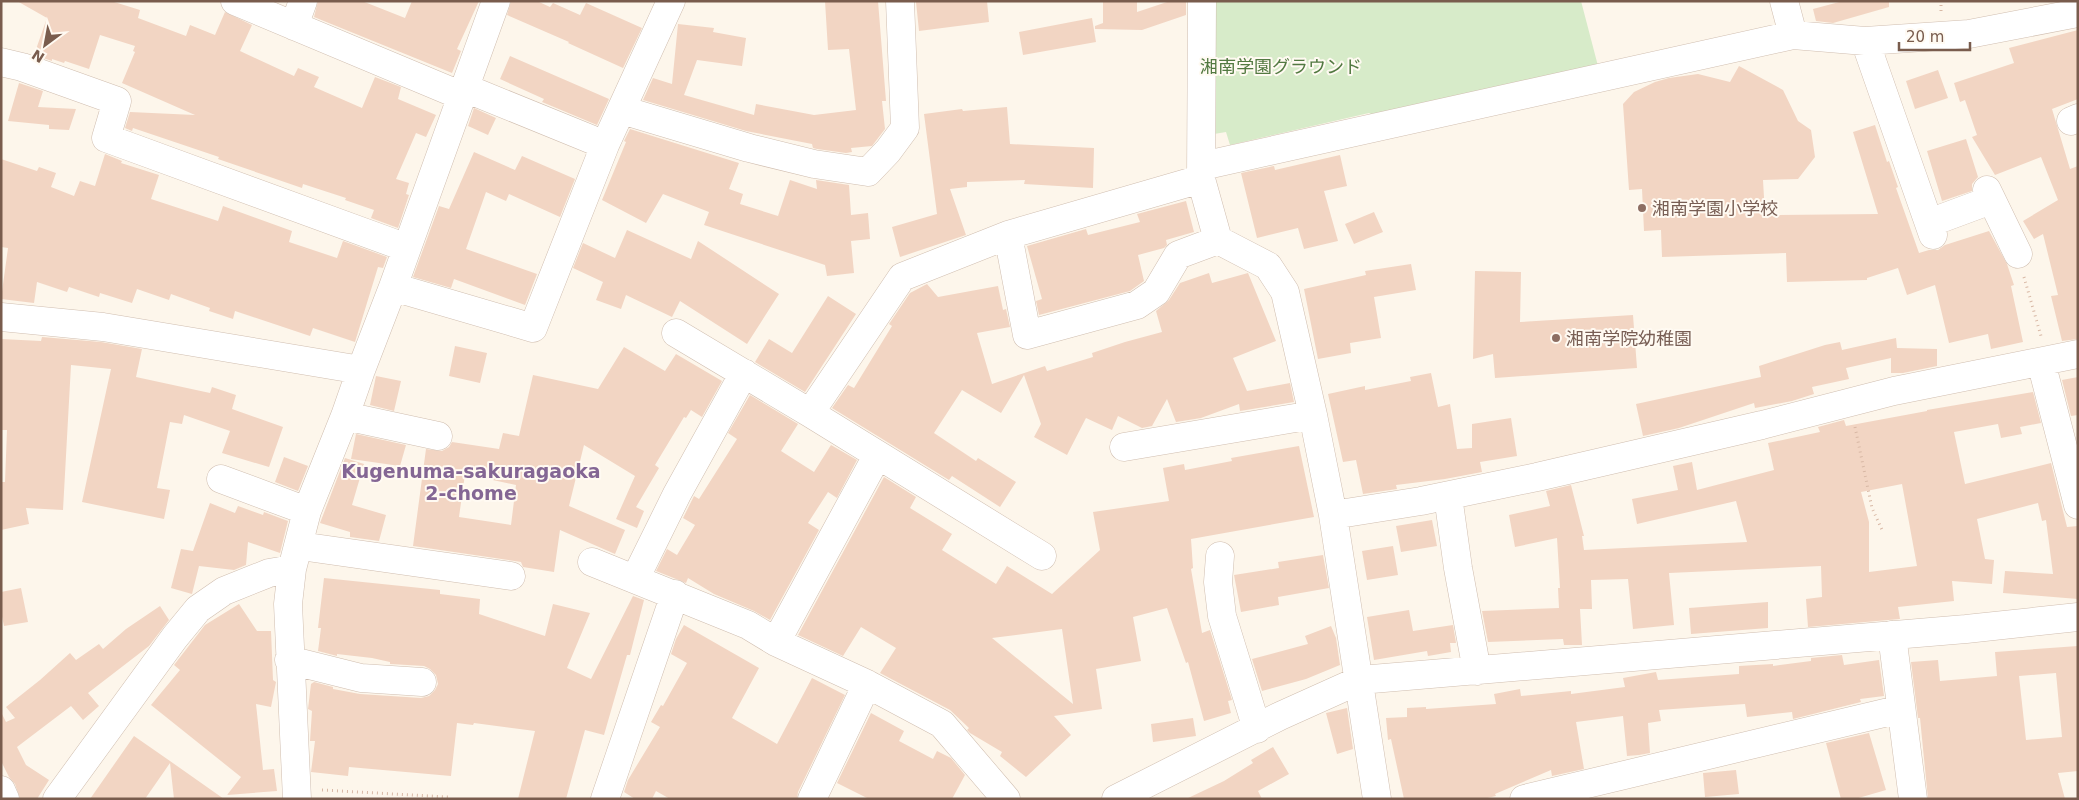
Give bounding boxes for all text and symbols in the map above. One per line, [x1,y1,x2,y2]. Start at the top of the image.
north arrow [20,20,70,70]
scale bar [1899,20,1970,52]
text: 20 m [1906,28,1944,46]
text: N [29,46,47,66]
park label: 湘南学園グラウンド [1200,56,1362,77]
place label: 湘南学園小学校 [1652,198,1778,219]
marker: 湘南学園小学校 [1636,202,1648,214]
place label: 湘南学院幼稚園 [1566,328,1692,349]
marker: 湘南学院幼稚園 [1550,332,1562,344]
district label: Kugenuma-sakuragaoka 2-chome [341,460,601,504]

